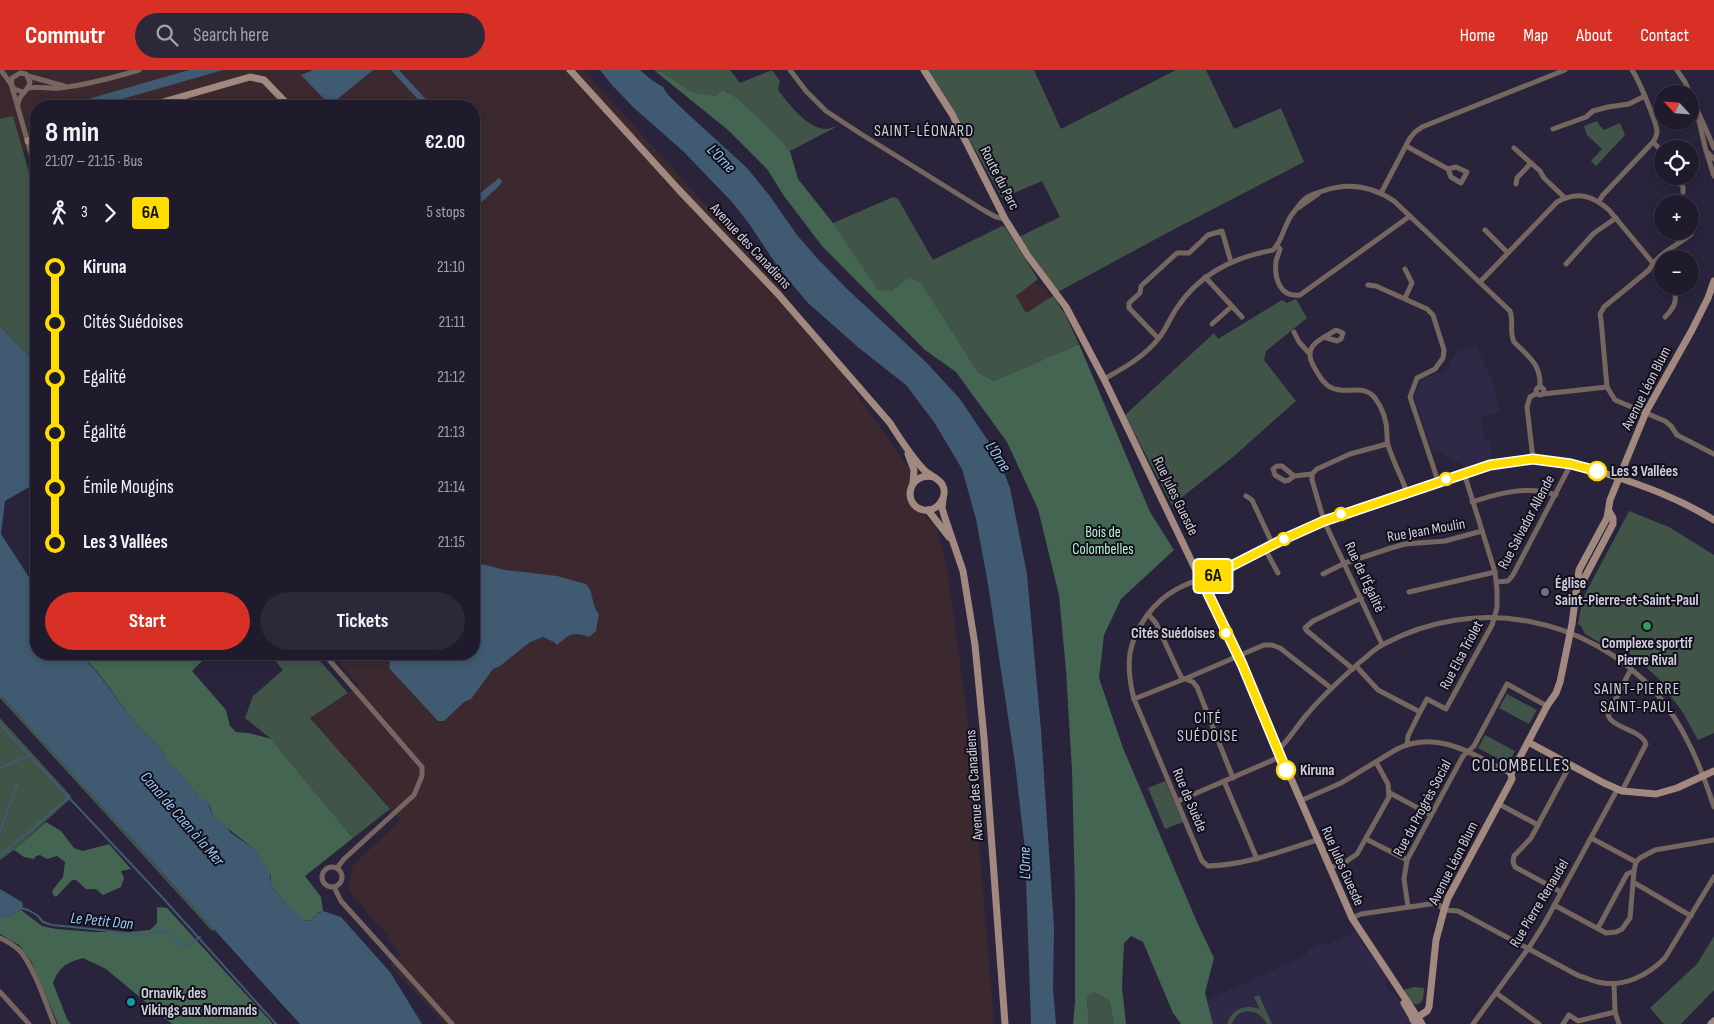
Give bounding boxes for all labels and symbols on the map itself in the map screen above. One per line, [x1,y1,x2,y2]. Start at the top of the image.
north arrow [1654,85,1699,130]
district label: SAINT-LÉONARD [874,122,974,141]
water label: L'Orne [703,141,739,177]
street label: Route du Parc [975,143,1024,213]
street label: Avenue des Canadiens [705,199,795,293]
street label: Avenue Léon Blum [1617,343,1676,434]
water label: L'Orne [981,438,1015,476]
street label: Rue Jules Guesde [1148,454,1203,539]
marker: Les 3 Vallées [1587,461,1607,481]
place label: Les 3 Vallées [1611,462,1678,481]
unlabelled marker [1439,472,1453,486]
street label: Rue Salvador Allende [1494,472,1559,573]
unlabelled marker [1334,507,1348,521]
street label: Rue Jean Moulin [1386,514,1467,547]
park label: Bois de Colombelles [1072,523,1134,559]
unlabelled marker [1277,532,1291,546]
street label: Rue de l'Égalité [1340,539,1389,615]
line badge: 6A [1190,560,1236,592]
place label: Église Saint-Pierre-et-Saint-Paul [1555,574,1699,610]
marker: Église Saint-Pierre-et-Saint-Paul [1539,586,1551,598]
street label: Rue Elsa Triolet [1435,617,1488,693]
marker: Complexe sportif Pierre Rival [1641,620,1653,632]
place label: Cités Suédoises [1131,624,1215,643]
marker: Cités Suédoises [1219,626,1233,640]
place label: Complexe sportif Pierre Rival [1602,634,1693,670]
district label: SAINT-PIERRE SAINT-PAUL [1594,680,1680,717]
district label: CITÉ SUÉDOISE [1177,709,1239,746]
street label: Avenue des Canadiens [961,729,988,842]
district label: COLOMBELLES [1472,755,1570,776]
street label: Rue du Progrès Social [1389,757,1456,860]
marker: Kiruna [1276,760,1296,780]
place label: Kiruna [1300,761,1334,780]
street label: Rue de Suède [1168,766,1211,835]
water label: Canal de Caen à la Mer [136,768,228,870]
street label: Avenue Léon Blum [1424,818,1483,909]
street label: Rue Jules Guesde [1317,823,1369,909]
water label: L'Orne [1016,847,1035,879]
street label: Rue Pierre Renaudel [1506,856,1573,951]
water label: Le Petit Dan [69,909,135,934]
place label: Ornavik, des Vikings aux Normands [141,984,258,1020]
marker: Ornavik, des Vikings aux Normands [125,996,137,1008]

